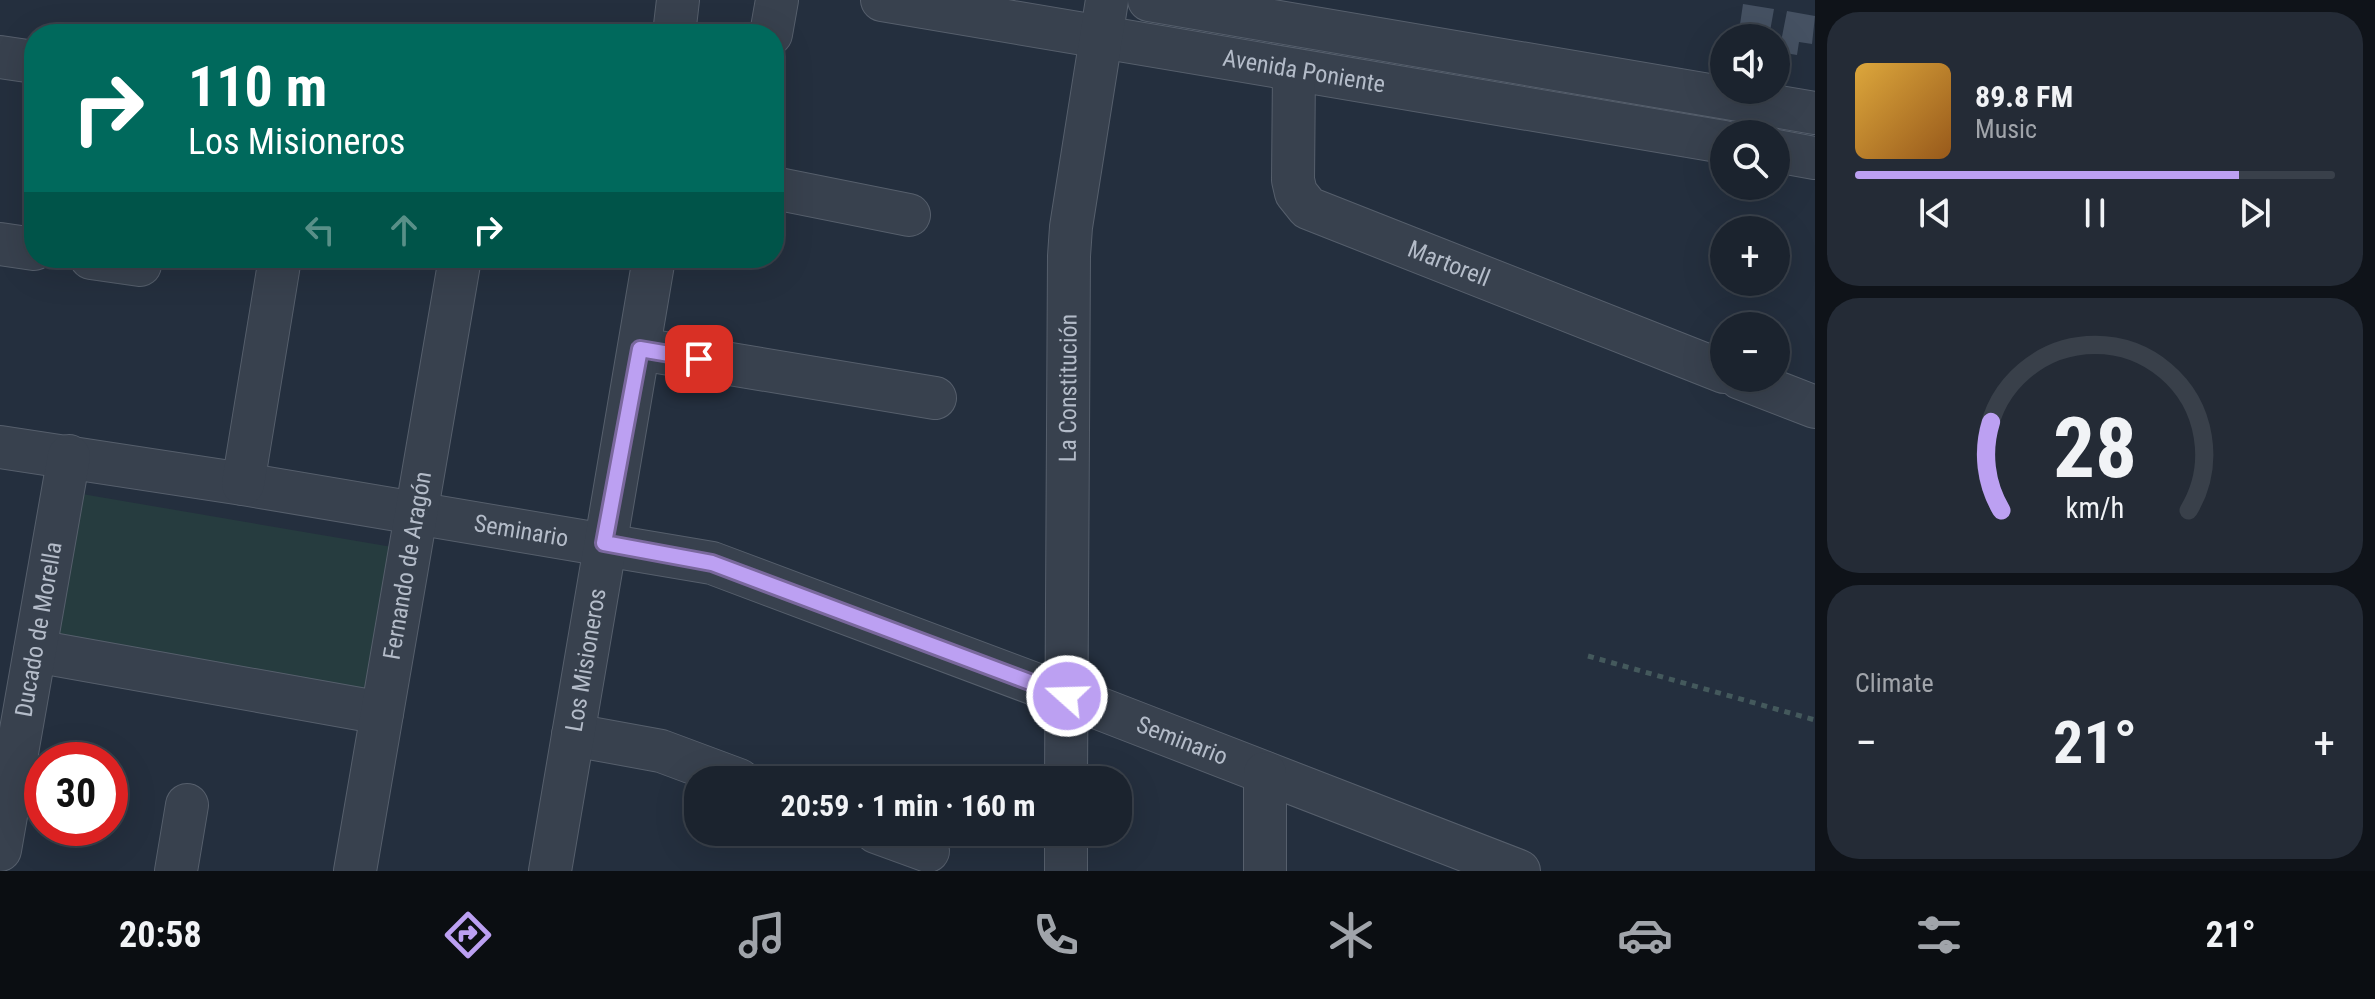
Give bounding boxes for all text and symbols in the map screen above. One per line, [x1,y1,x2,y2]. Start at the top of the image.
map controls [1710,24,1790,392]
button: sound [1710,24,1790,104]
street label: Avenida Poniente [1221,44,1387,99]
text: 110 m [188,54,327,120]
icon: right [56,56,160,160]
text: 89.8 FM [1975,79,2073,114]
text: Music [1975,114,2037,144]
button: search [1710,120,1790,200]
text: Los Misioneros [188,121,406,163]
icon: previous [1913,191,1957,235]
icon: pause [2073,191,2117,235]
icon: next [2233,191,2277,235]
icon: left [298,208,342,252]
icon: ahead [382,208,426,252]
icon: right [466,208,510,252]
button: + [1710,216,1790,296]
street label: Martorell [1404,235,1494,292]
button: − [1710,312,1790,392]
street label: La Constitución [1054,314,1083,462]
pin [665,325,733,393]
icon: arrive [677,337,721,381]
text: 28 [2053,400,2137,497]
street label: Fernando de Aragón [377,469,437,662]
text: km/h [2066,492,2124,526]
street label: Seminario [472,509,571,553]
street label: Ducado de Morella [10,540,68,719]
street label: Los Misioneros [560,586,612,734]
position arrow [1025,654,1109,738]
text: Climate [1855,668,1934,698]
text: 21° [2053,707,2137,778]
street label: Seminario [1133,710,1232,771]
text: − [1855,717,1877,769]
text: + [2313,717,2335,769]
speed limit sign: 30 [24,742,128,846]
text: 20:59 · 1 min · 160 m [781,788,1035,823]
icon: directions [440,907,496,963]
icon: music [734,907,790,963]
icon: phone [1028,907,1084,963]
icon: climate [1323,907,1379,963]
icon: car [1617,907,1673,963]
icon: filters [1911,907,1967,963]
text: 20:58 [119,914,202,956]
text: 21° [2205,914,2256,956]

